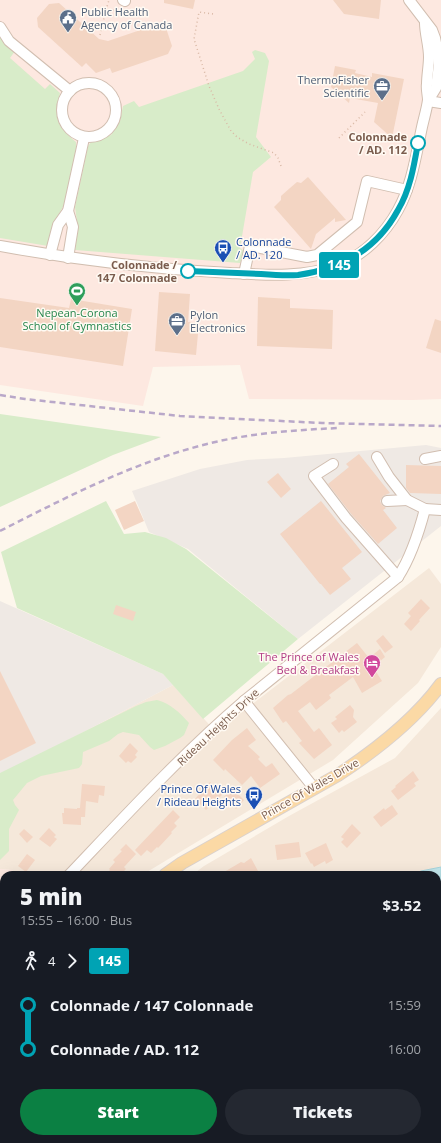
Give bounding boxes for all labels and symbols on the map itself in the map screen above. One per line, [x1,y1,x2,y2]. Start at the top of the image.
place label: Public Health Agency of Canada [81,4,172,32]
public building icon: Public Health Agency of Canada [58,8,78,33]
place label: ThermoFisher Scientific [298,72,369,100]
office icon: ThermoFisher Scientific [372,76,392,101]
place label: Colonnade / AD. 112 [348,129,407,157]
marker: Colonnade / AD. 112 [410,135,426,151]
place label: Colonnade / AD. 120 [236,234,291,262]
bus stop icon: Colonnade / AD. 120 [213,238,233,263]
line badge: 145 [316,252,362,278]
place label: Colonnade / 147 Colonnade [97,257,177,285]
marker: Colonnade / 147 Colonnade [180,263,196,279]
sports icon: Nepean-Corona School of Gymnastics [67,281,87,306]
place label: Nepean-Corona School of Gymnastics [22,305,132,333]
place label: Pylon Electronics [190,307,245,335]
office icon: Pylon Electronics [167,311,187,336]
place label: The Prince of Wales Bed & Breakfast [259,649,359,677]
hotel icon: The Prince of Wales Bed & Breakfast [362,653,382,678]
street label: Rideau Heights Drive [173,685,262,769]
street label: Prince Of Wales Drive [258,754,361,823]
place label: Prince Of Wales / Rideau Heights [157,781,241,809]
bus stop icon: Prince Of Wales / Rideau Heights [244,785,264,810]

